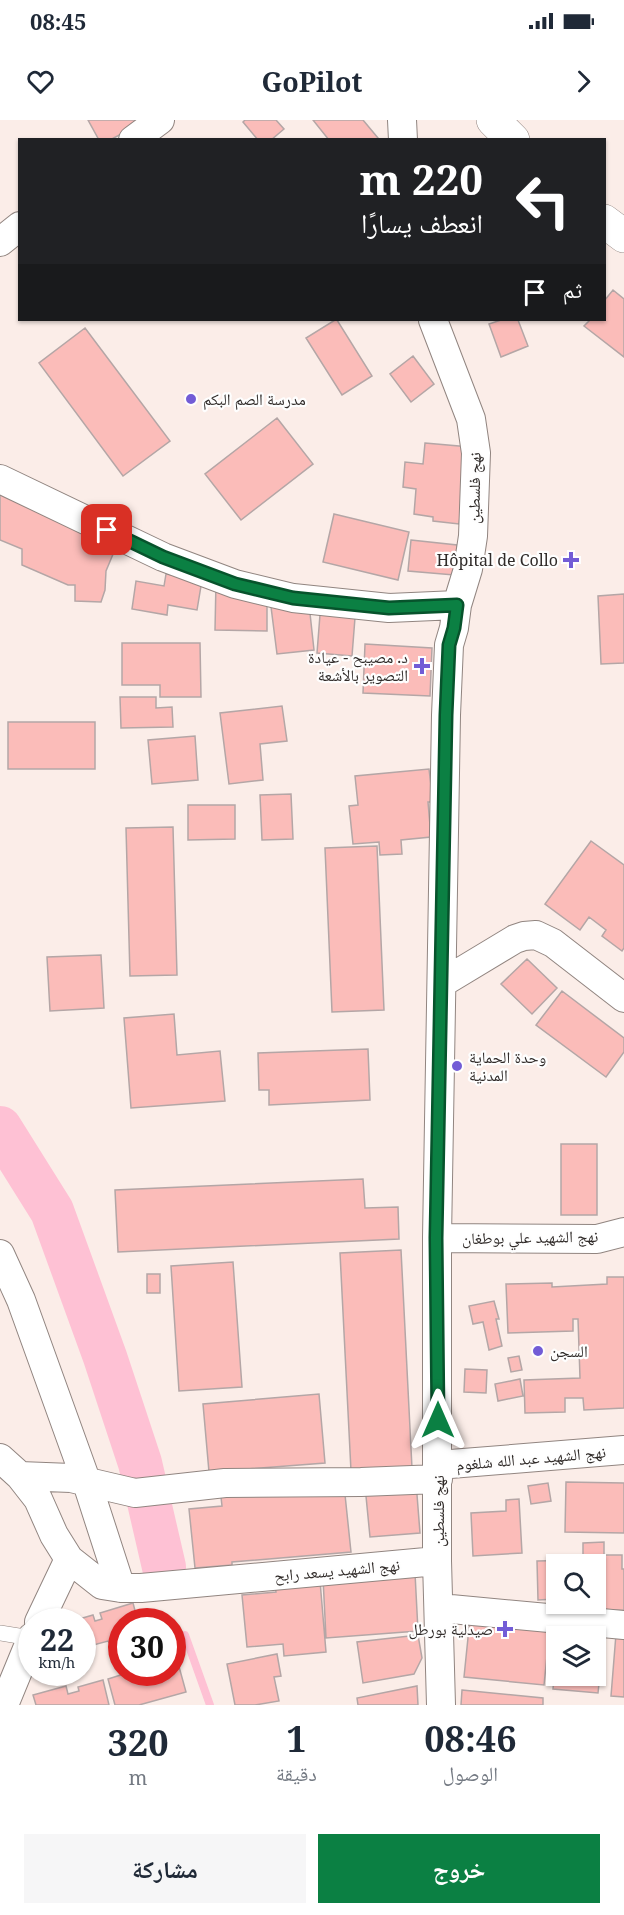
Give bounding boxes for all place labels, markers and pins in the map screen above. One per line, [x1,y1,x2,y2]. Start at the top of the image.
place label: مدرسة الصم البكم [203,388,306,410]
marker: مدرسة الصم البكم [184,392,198,406]
pin [81,504,132,555]
place label: Hôpital de Collo [437,549,558,571]
marker: Hôpital de Collo [562,551,580,569]
place label: د. مصيبح - عيادة التصوير بالأشعة [308,646,408,686]
marker: د. مصيبح - عيادة التصوير بالأشعة [413,657,431,675]
place label: وحدة الحماية المدنية [469,1046,546,1086]
marker: وحدة الحماية المدنية [450,1059,464,1073]
place label: السجن [550,1340,588,1362]
marker: السجن [531,1344,545,1358]
place label: صيدلية بورطل [408,1618,493,1640]
marker: صيدلية بورطل [498,1622,512,1636]

